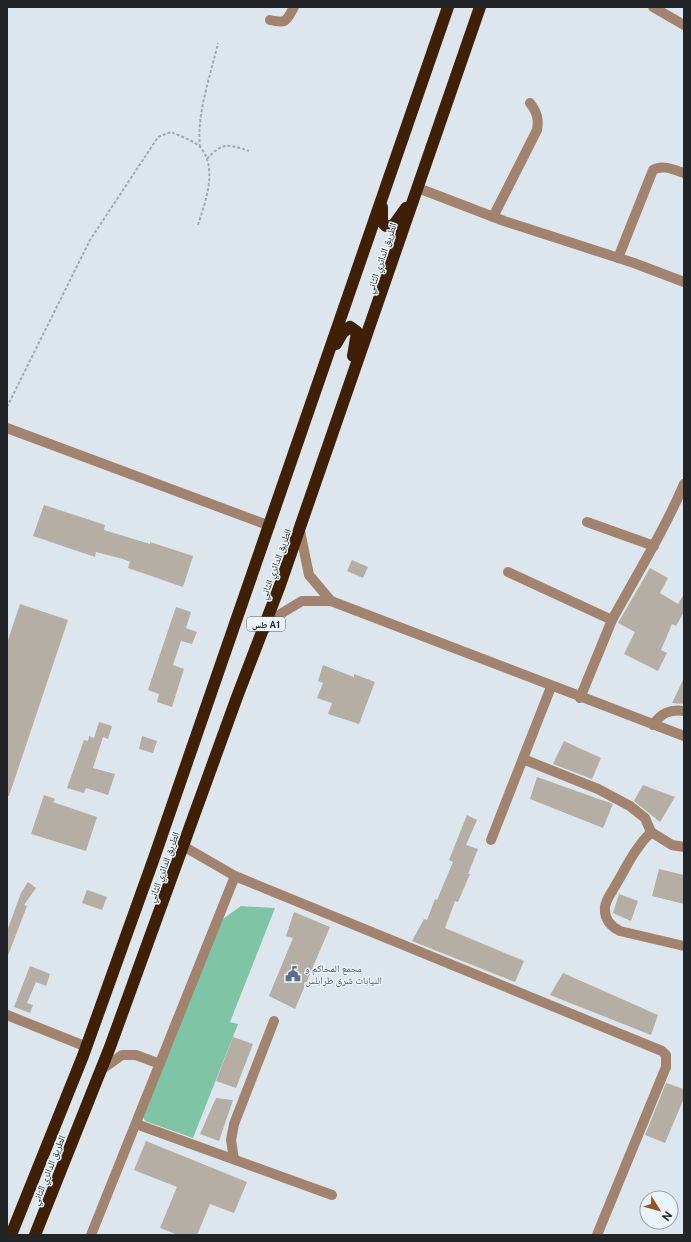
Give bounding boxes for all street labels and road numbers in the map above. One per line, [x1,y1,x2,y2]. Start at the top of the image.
street label: الطريق الدائري الثاني [363,221,401,296]
street label: الطريق الدائري الثاني [257,527,296,602]
road number: طس A1 [247,617,285,631]
street label: الطريق الدائري الثاني [145,830,184,905]
street label: الطريق الدائري الثاني [29,1133,70,1208]

